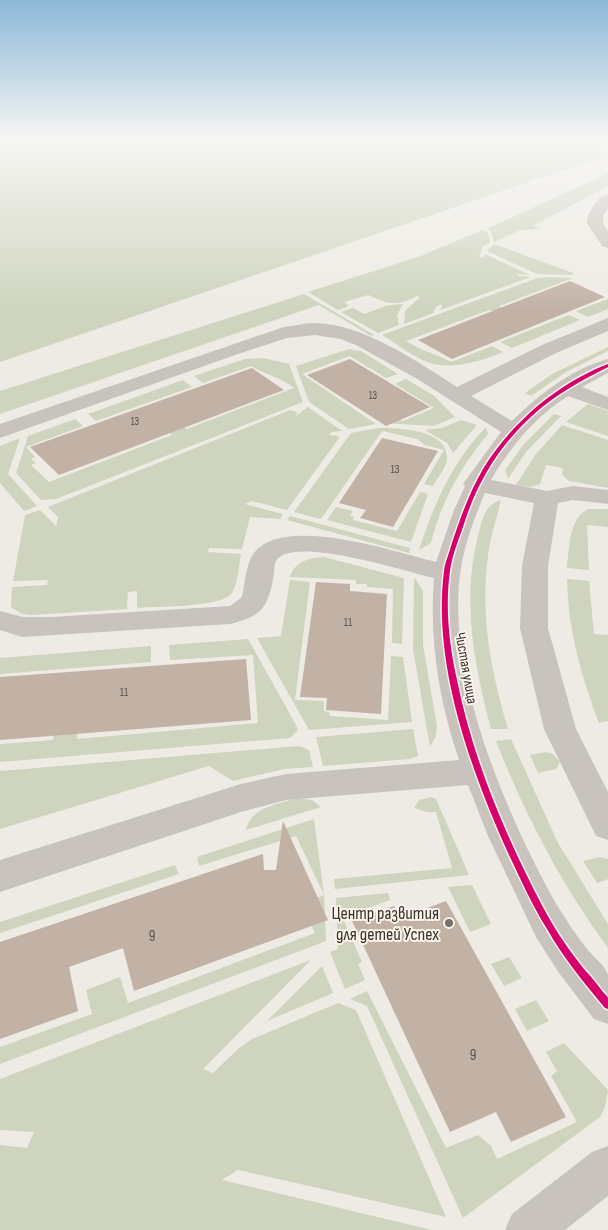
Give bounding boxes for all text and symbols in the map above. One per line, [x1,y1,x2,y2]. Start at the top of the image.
house number: 13 [369,389,378,402]
house number: 13 [131,415,140,428]
house number: 13 [390,462,400,477]
house number: 11 [344,615,353,630]
street label: Чистая улица [450,631,482,706]
house number: 11 [120,685,129,700]
place label: Центр развития для детей Успех [331,903,439,945]
marker: Центр развития для детей Успех [443,917,455,929]
house number: 9 [149,927,155,946]
house number: 9 [470,1046,476,1065]

